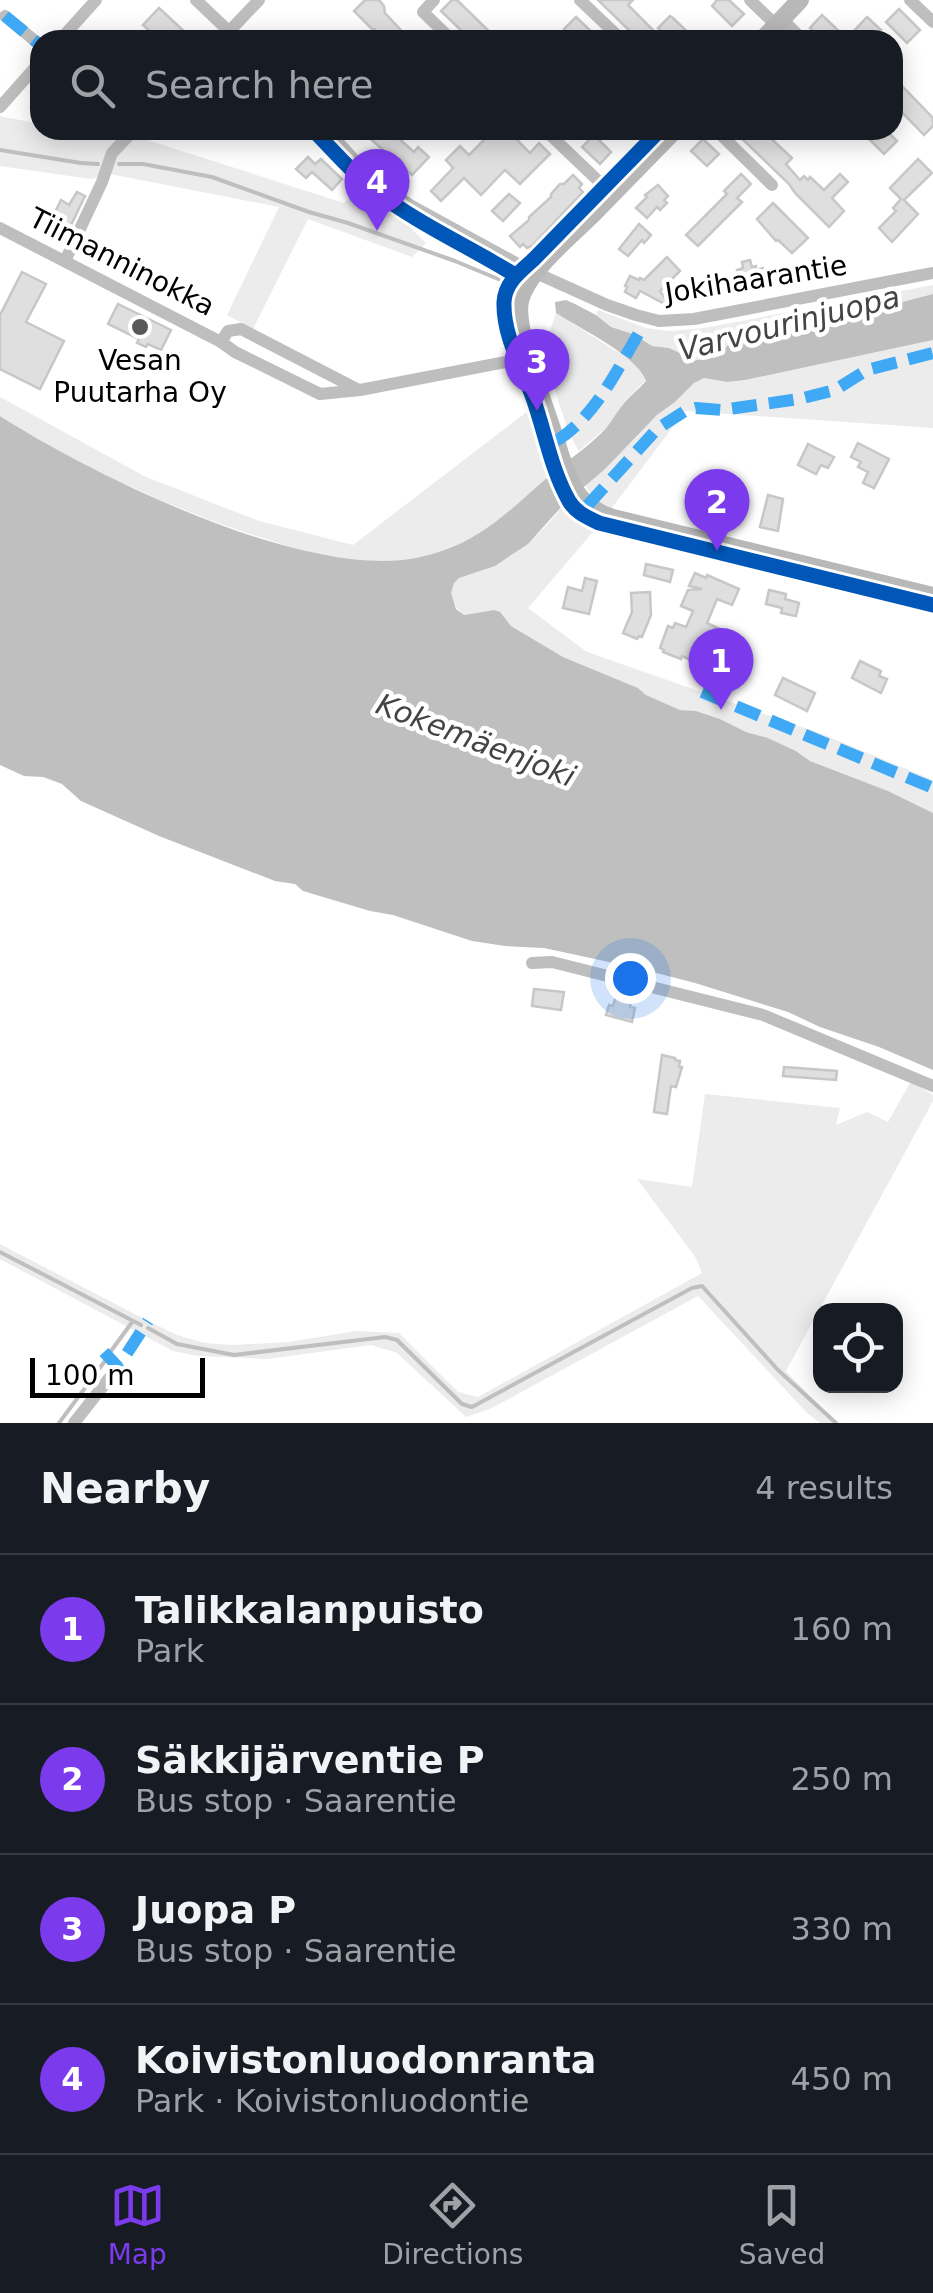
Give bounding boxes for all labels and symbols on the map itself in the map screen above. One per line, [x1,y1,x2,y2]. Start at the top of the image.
pin: 4 [344,148,410,231]
street label: Tiimanninokka [23,201,220,323]
street label: Jokihaarantie [661,248,849,310]
water label: Varvourinjuopa [675,279,903,367]
marker: Vesan Puutarha Oy [129,316,151,338]
pin: 3 [504,328,570,411]
place label: Vesan Puutarha Oy [53,344,227,409]
pin: 2 [684,468,750,551]
pin: 1 [688,628,754,710]
water label: Kokemäenjoki [372,686,581,794]
your location [605,953,656,1004]
scale bar [30,1353,205,1398]

